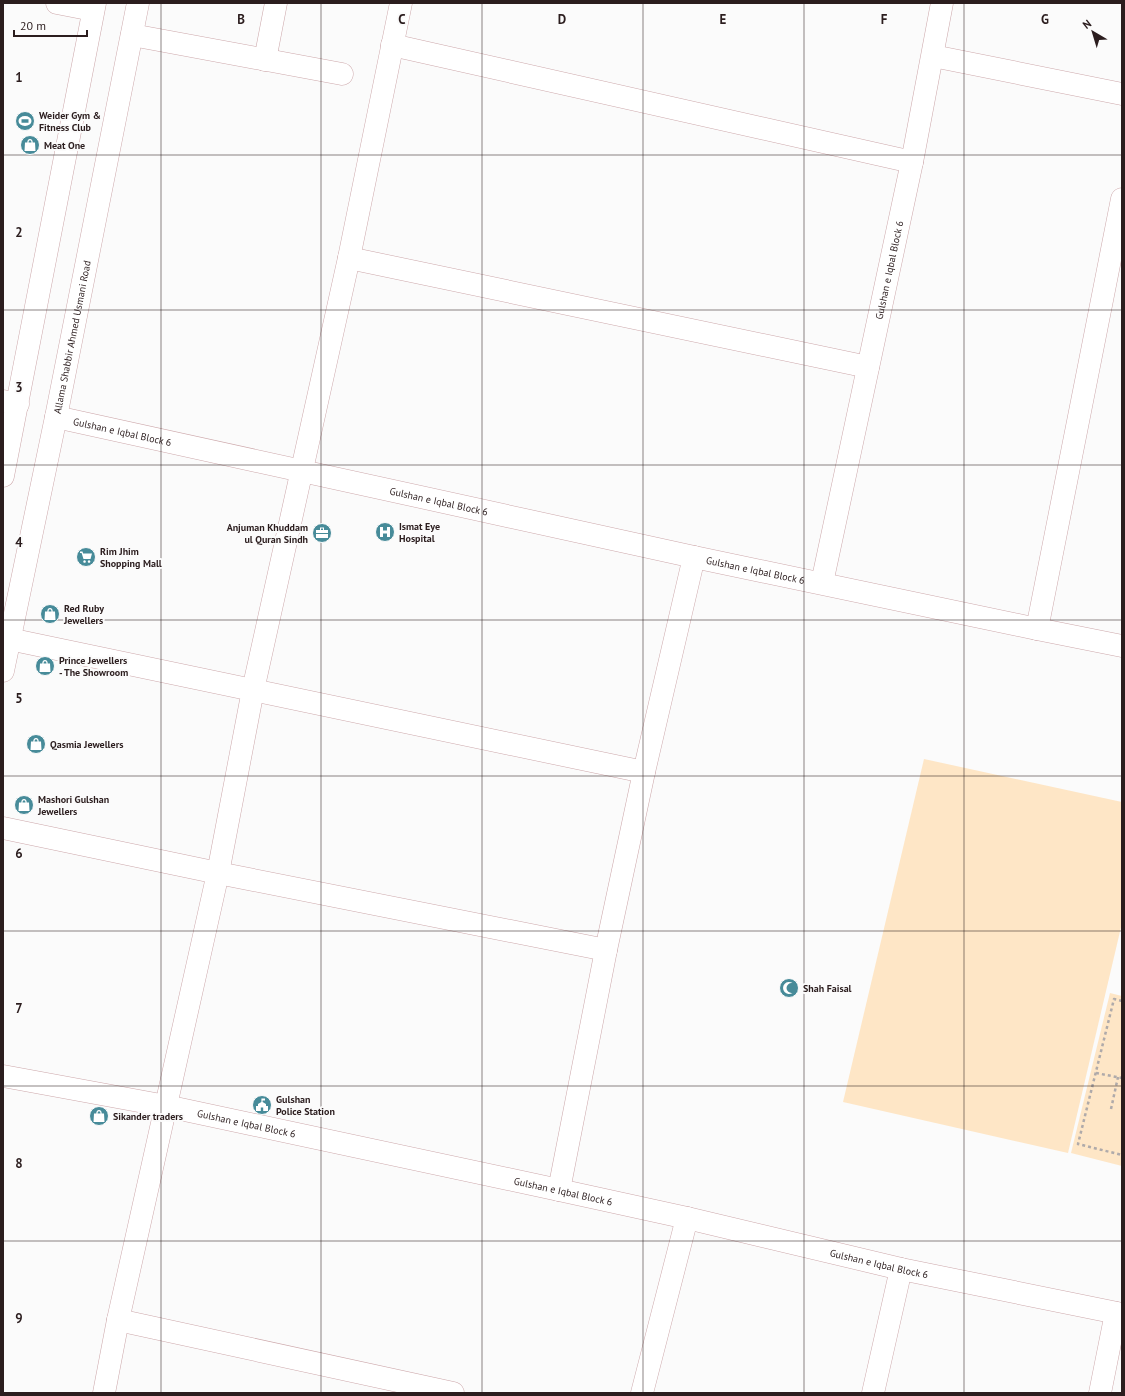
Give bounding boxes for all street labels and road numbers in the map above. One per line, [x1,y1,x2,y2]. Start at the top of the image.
street label: Gulshan e Iqbal Block 6 [872,220,906,321]
street label: Allama Shabbir Ahmed Usmani Road [50,259,93,415]
street label: Gulshan e Iqbal Block 6 [72,414,173,449]
street label: Gulshan e Iqbal Block 6 [388,484,489,518]
street label: Gulshan e Iqbal Block 6 [705,553,806,587]
street label: Gulshan e Iqbal Block 6 [196,1106,297,1140]
street label: Gulshan e Iqbal Block 6 [513,1174,614,1208]
street label: Gulshan e Iqbal Block 6 [829,1246,929,1281]

